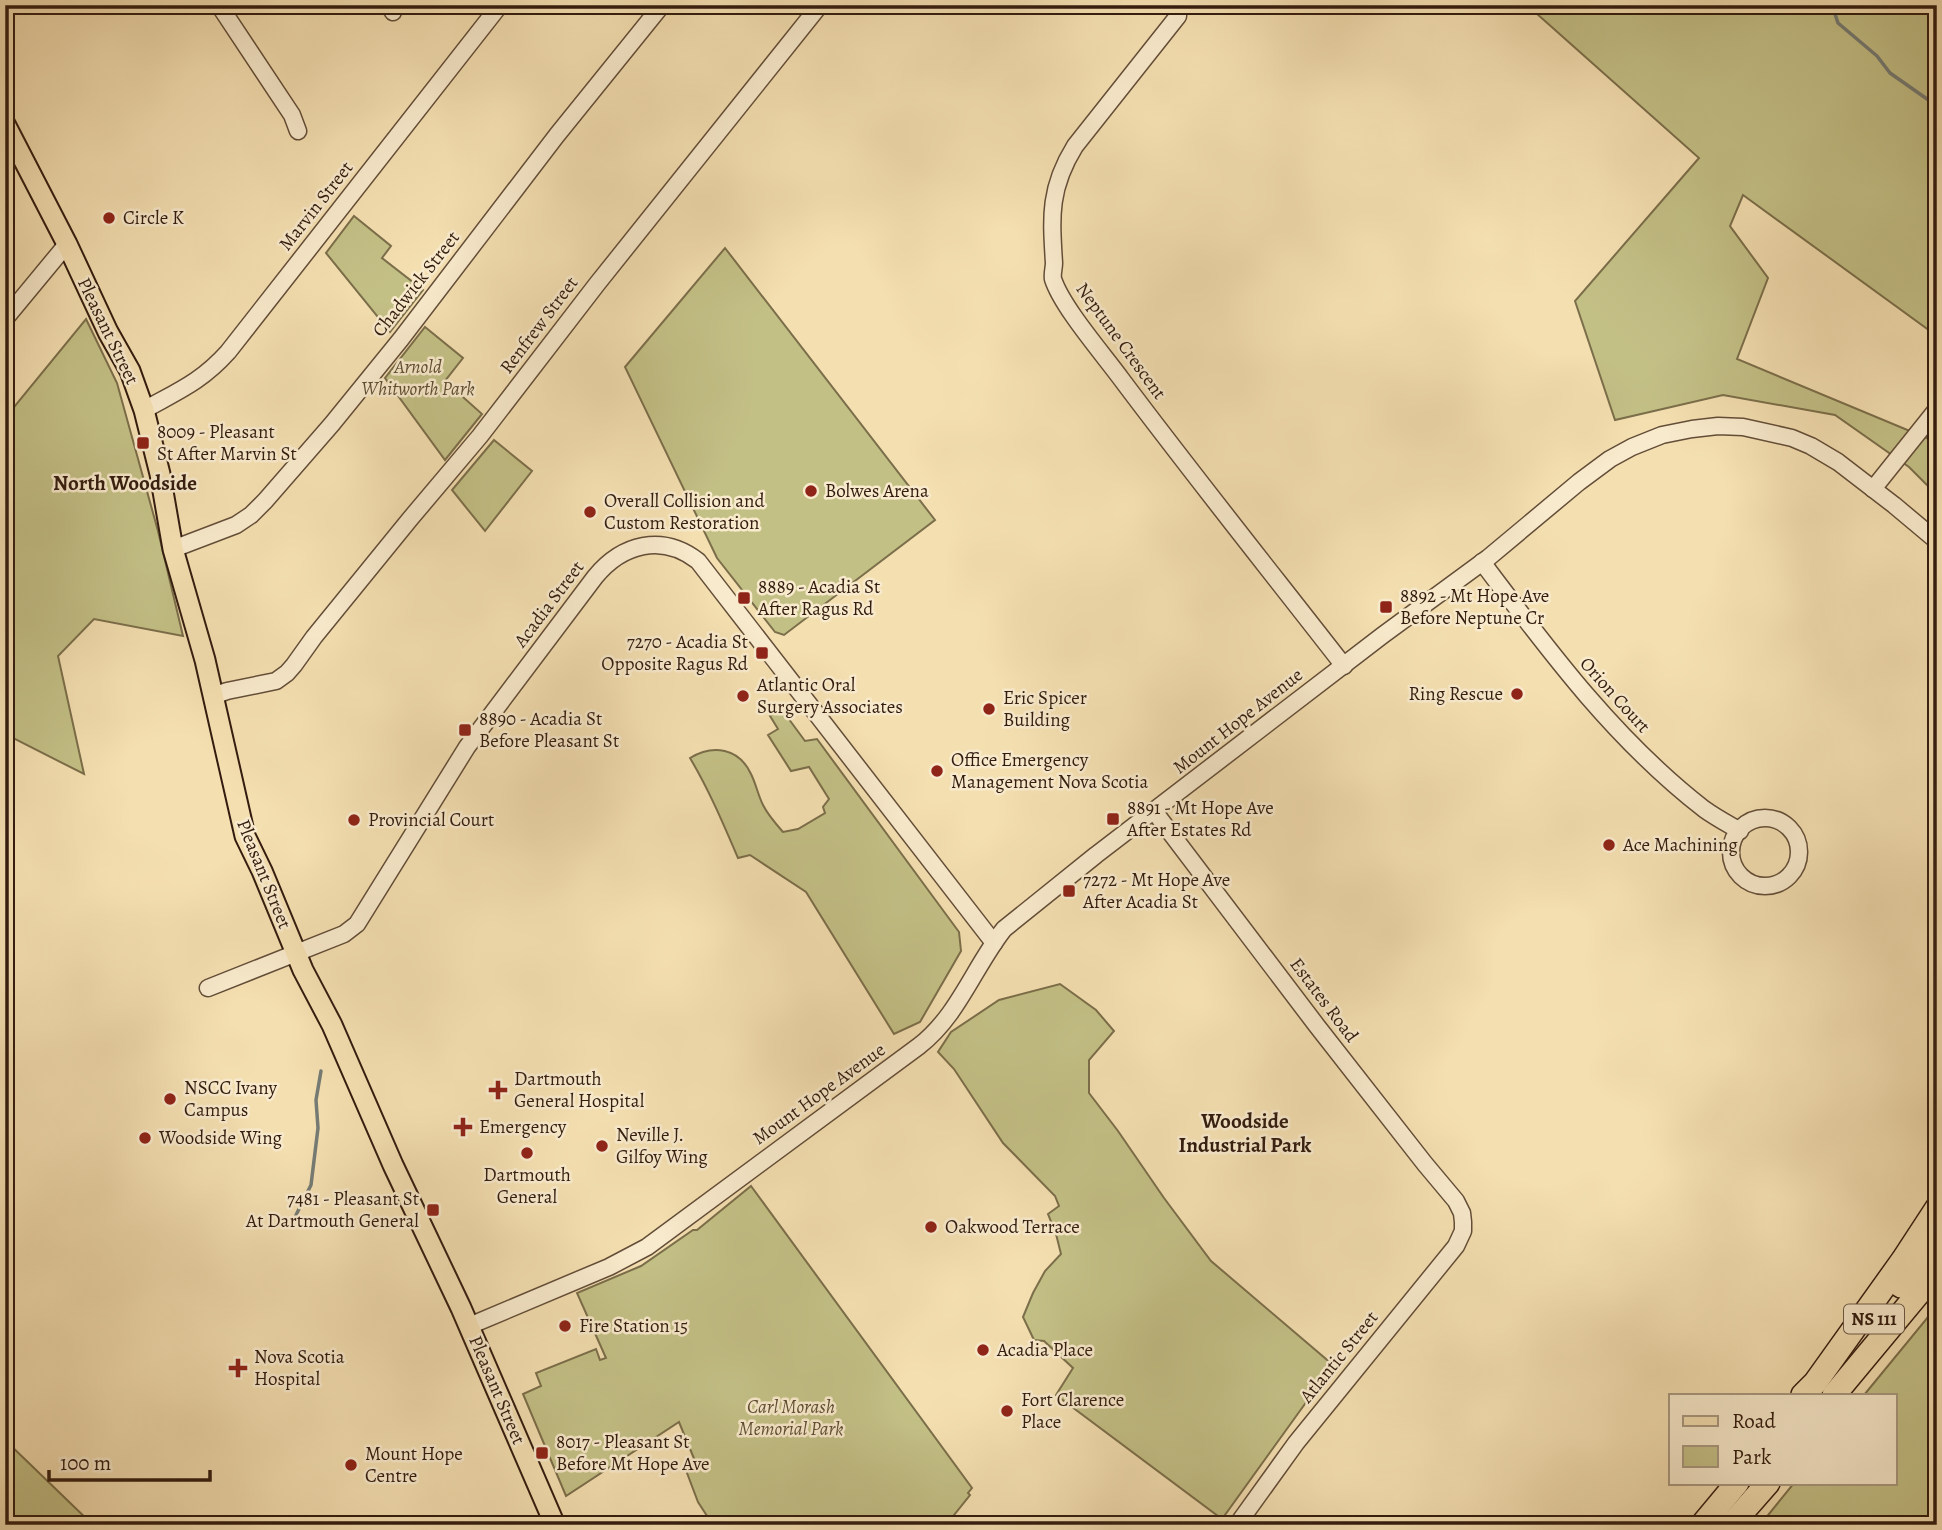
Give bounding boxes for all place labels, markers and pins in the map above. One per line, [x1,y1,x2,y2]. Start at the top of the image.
place label: Circle K [123,205,184,231]
marker: Circle K [101,210,117,226]
place label: 8009 - Pleasant St After Marvin St [157,419,297,467]
marker: 8009 - Pleasant St After Marvin St [135,435,151,451]
place label: Bolwes Arena [825,478,929,504]
marker: Bolwes Arena [803,483,819,499]
place label: Overall Collision and Custom Restoration [604,488,765,536]
marker: Overall Collision and Custom Restoration [582,504,598,520]
place label: 8889 - Acadia St After Ragus Rd [757,574,880,622]
place label: 8892 - Mt Hope Ave Before Neptune Cr [1400,583,1549,631]
marker: 8889 - Acadia St After Ragus Rd [736,590,752,606]
marker: 8892 - Mt Hope Ave Before Neptune Cr [1378,599,1394,615]
place label: 7270 - Acadia St Opposite Ragus Rd [601,629,749,677]
marker: 7270 - Acadia St Opposite Ragus Rd [754,645,770,661]
place label: Atlantic Oral Surgery Associates [756,672,903,720]
place label: Ring Rescue [1408,681,1503,707]
place label: Eric Spicer Building [1003,685,1087,733]
marker: Ring Rescue [1509,686,1525,702]
marker: Atlantic Oral Surgery Associates [735,688,751,704]
marker: Eric Spicer Building [981,701,997,717]
place label: 8890 - Acadia St Before Pleasant St [479,706,619,754]
marker: 8890 - Acadia St Before Pleasant St [457,722,473,738]
place label: Office Emergency Management Nova Scotia [951,747,1149,795]
marker: Office Emergency Management Nova Scotia [929,763,945,779]
place label: 8891 - Mt Hope Ave After Estates Rd [1126,795,1274,843]
place label: Provincial Court [368,807,494,833]
marker: 8891 - Mt Hope Ave After Estates Rd [1105,811,1121,827]
marker: Provincial Court [346,812,362,828]
place label: Ace Machining [1622,832,1738,858]
marker: Ace Machining [1601,837,1617,853]
place label: 7272 - Mt Hope Ave After Acadia St [1082,867,1230,915]
marker: 7272 - Mt Hope Ave After Acadia St [1061,883,1077,899]
place label: Dartmouth General Hospital [514,1066,645,1114]
place label: NSCC Ivany Campus [184,1075,277,1123]
marker: Dartmouth General Hospital [488,1080,508,1100]
marker: NSCC Ivany Campus [162,1091,178,1107]
place label: Emergency [479,1114,567,1140]
marker: Emergency [453,1117,473,1137]
place label: Neville J. Gilfoy Wing [616,1122,708,1170]
place label: Woodside Wing [158,1125,283,1151]
marker: Woodside Wing [137,1130,153,1146]
marker: Neville J. Gilfoy Wing [594,1138,610,1154]
marker: Dartmouth General [519,1145,535,1161]
place label: Dartmouth General [483,1162,571,1210]
place label: 7481 - Pleasant St At Dartmouth General [245,1186,419,1234]
marker: 7481 - Pleasant St At Dartmouth General [425,1202,441,1218]
place label: Oakwood Terrace [945,1214,1080,1240]
marker: Oakwood Terrace [923,1219,939,1235]
place label: Fire Station 15 [579,1313,688,1339]
marker: Fire Station 15 [557,1318,573,1334]
place label: Acadia Place [996,1337,1093,1363]
marker: Acadia Place [975,1342,991,1358]
place label: Nova Scotia Hospital [254,1344,345,1392]
marker: Nova Scotia Hospital [228,1358,248,1378]
place label: Fort Clarence Place [1021,1387,1124,1435]
marker: Fort Clarence Place [999,1403,1015,1419]
place label: 8017 - Pleasant St Before Mt Hope Ave [556,1429,710,1477]
place label: Mount Hope Centre [365,1441,463,1489]
marker: 8017 - Pleasant St Before Mt Hope Ave [534,1445,550,1461]
marker: Mount Hope Centre [343,1457,359,1473]

